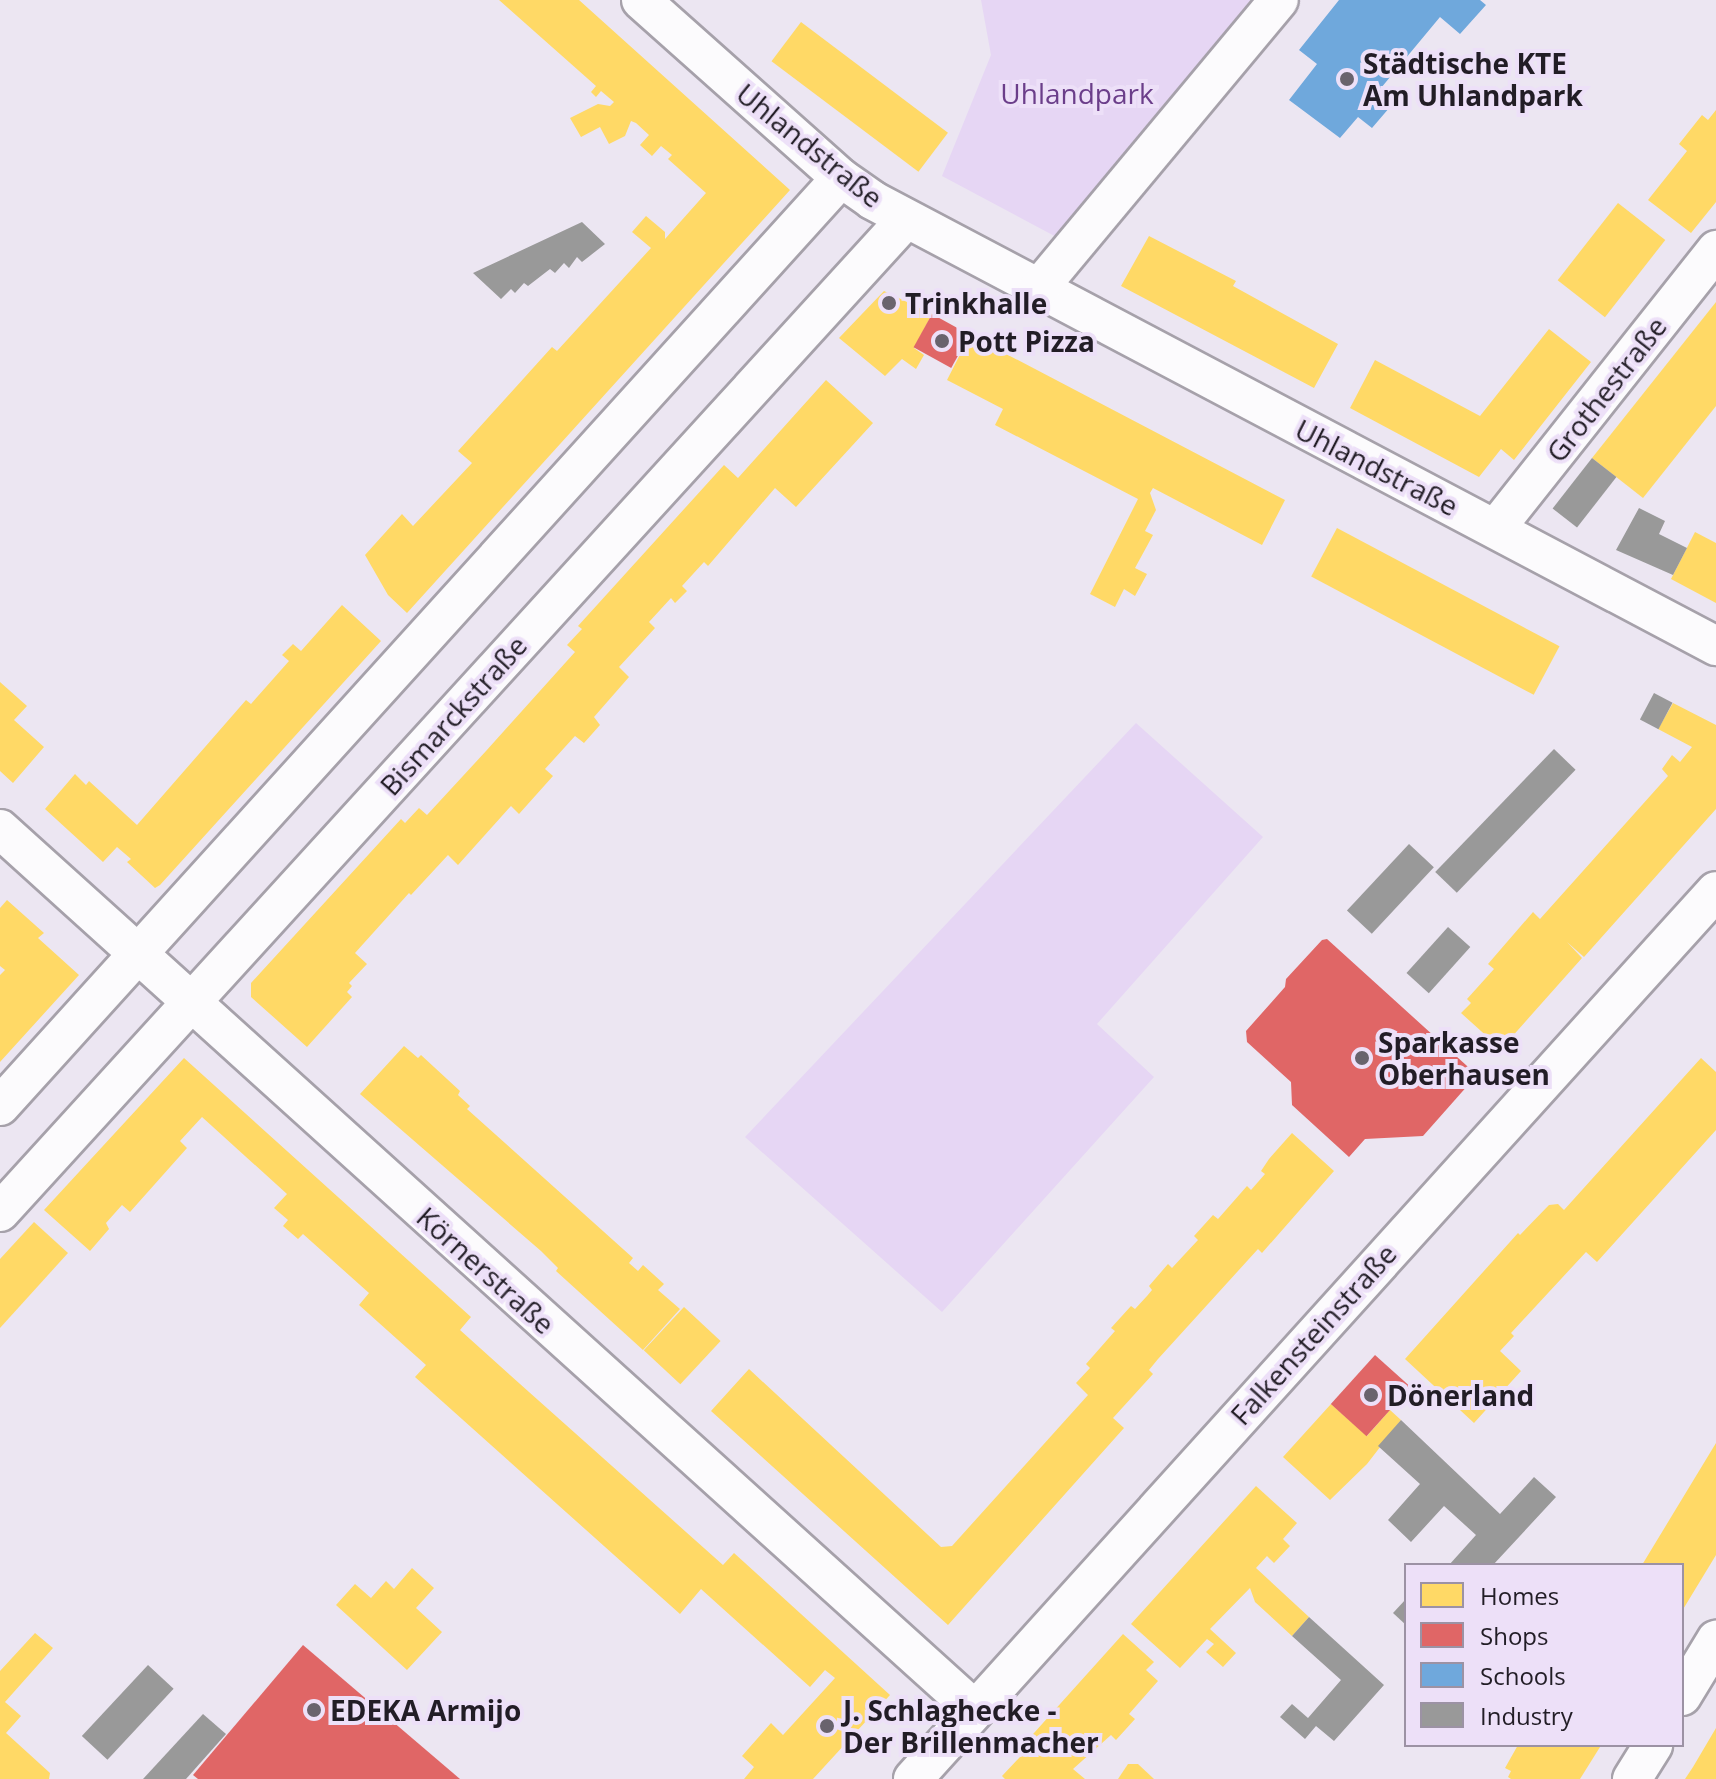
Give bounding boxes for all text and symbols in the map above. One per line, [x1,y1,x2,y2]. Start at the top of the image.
place label: Städtische KTE Am Uhlandpark [1363,46,1583,112]
marker: Städtische KTE Am Uhlandpark [1338,70,1356,88]
street label: Uhlandstraße [730,76,890,214]
park label: Uhlandpark [1000,76,1154,110]
place label: Trinkhalle [905,286,1047,320]
marker: Trinkhalle [880,294,898,312]
street label: Grothestraße [1539,310,1673,468]
place label: Pott Pizza [958,324,1095,358]
marker: Pott Pizza [933,332,951,350]
street label: Uhlandstraße [1290,412,1464,522]
street label: Bismarckstraße [373,628,533,802]
place label: Sparkasse Oberhausen [1378,1025,1550,1091]
marker: Sparkasse Oberhausen [1353,1049,1371,1067]
street label: Körnerstraße [410,1200,562,1340]
street label: Falkensteinstraße [1223,1237,1403,1431]
place label: Dönerland [1387,1378,1534,1412]
marker: Dönerland [1362,1386,1380,1404]
legend [1404,1563,1684,1747]
text: Homes [1480,1579,1559,1612]
text: Shops [1480,1619,1548,1652]
text: Schools [1480,1659,1566,1692]
place label: EDEKA Armijo [330,1693,521,1727]
place label: J. Schlaghecke - Der Brillenmacher [843,1693,1099,1759]
text: Industry [1480,1699,1573,1732]
marker: EDEKA Armijo [305,1701,323,1719]
marker: J. Schlaghecke - Der Brillenmacher [818,1717,836,1735]

